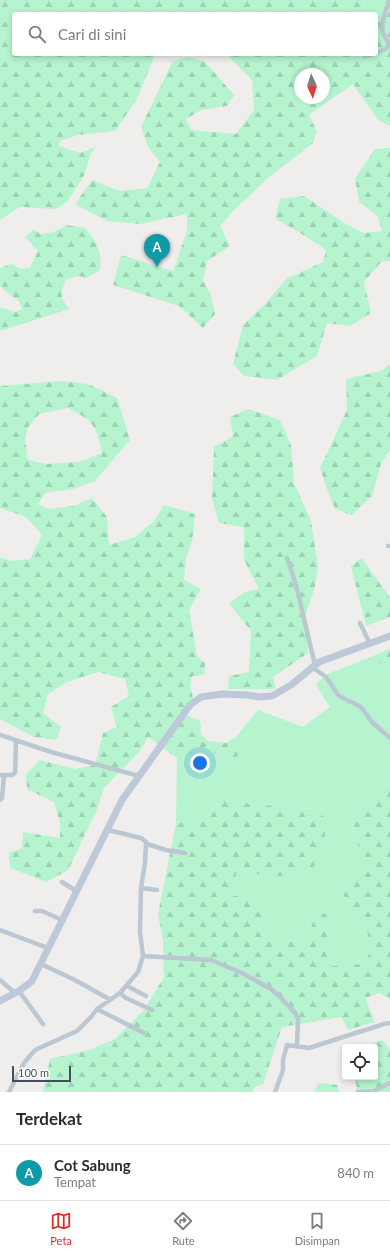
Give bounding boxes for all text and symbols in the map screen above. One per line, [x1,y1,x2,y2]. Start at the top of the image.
search box [12,12,378,56]
icon: search [26,23,48,45]
text: Cari di sini [58,25,126,43]
north arrow [294,68,330,104]
pin: A [144,234,170,267]
your location [190,753,210,773]
map controls [342,1044,378,1080]
button: locate [342,1044,378,1080]
scale bar [12,1064,71,1083]
text: 100 m [18,1066,49,1079]
text: Terdekat [16,1108,82,1129]
text: Cot Sabung [54,1156,131,1174]
text: A [24,1165,34,1181]
text: 840 m [337,1165,374,1181]
text: Tempat [54,1174,96,1190]
tab: Peta [50,1210,72,1247]
tab: Rute [172,1210,195,1247]
tab: Disimpan [295,1210,340,1247]

